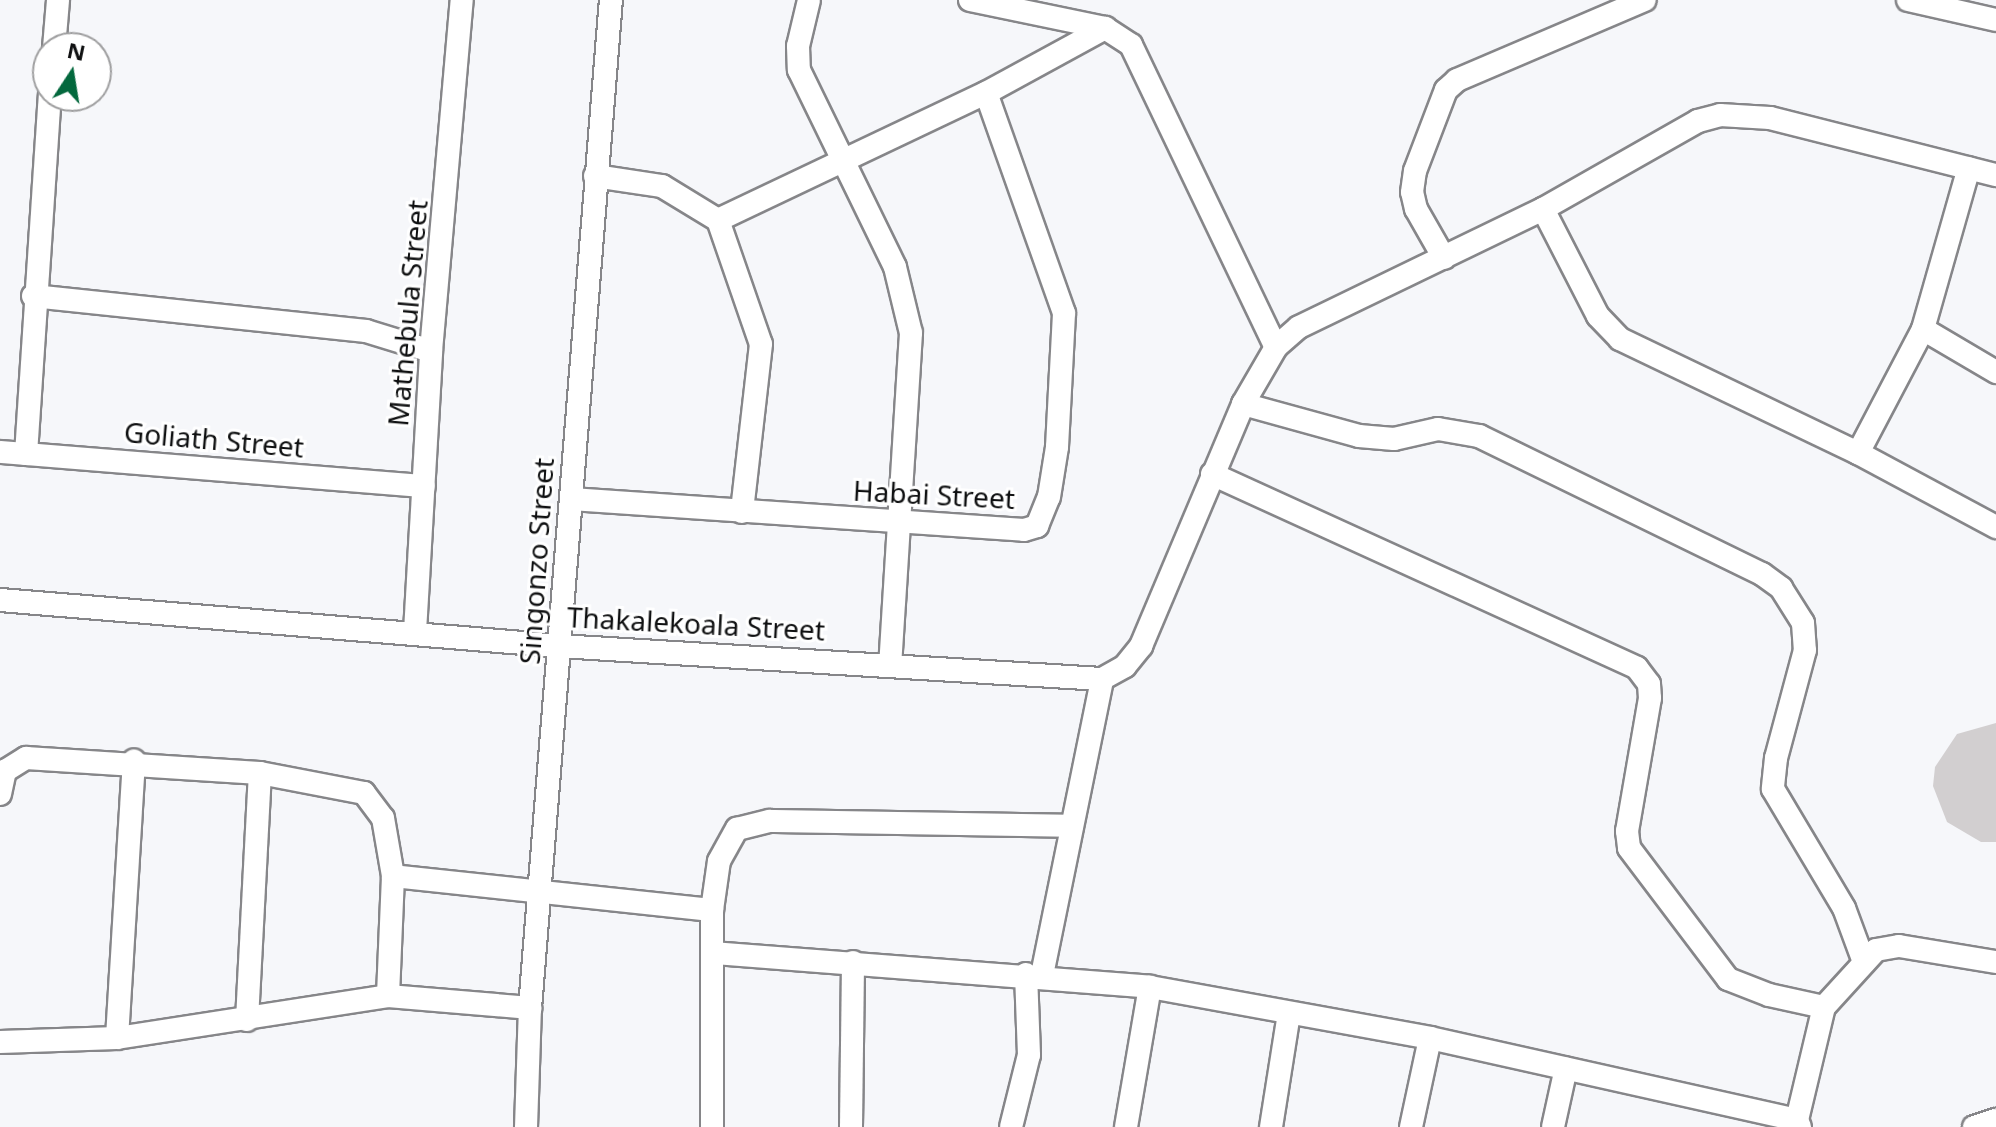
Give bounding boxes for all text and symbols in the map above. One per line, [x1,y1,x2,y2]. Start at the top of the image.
north arrow [32,32,112,112]
text: N [65,34,88,67]
street label: Mathebula Street [380,198,434,428]
street label: Goliath Street [123,414,305,464]
street label: Singonzo Street [512,457,560,665]
street label: Habai Street [852,473,1016,515]
street label: Thakalekoala Street [566,599,826,647]

